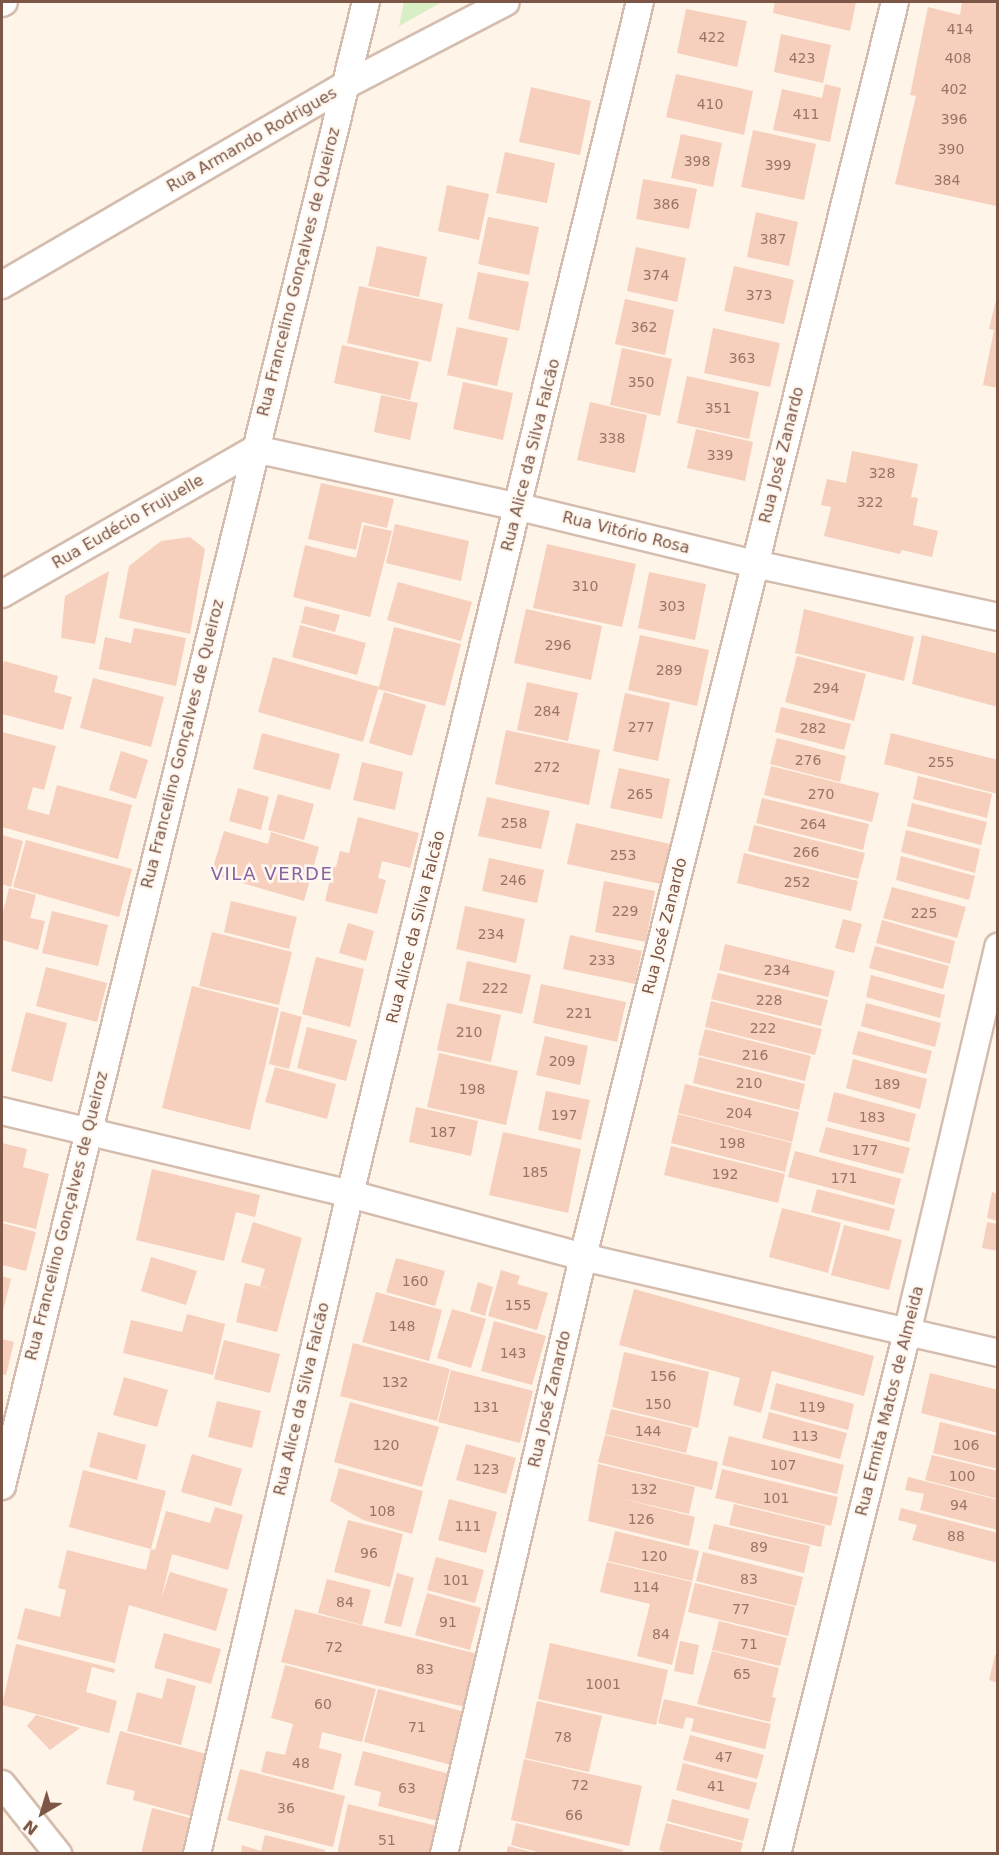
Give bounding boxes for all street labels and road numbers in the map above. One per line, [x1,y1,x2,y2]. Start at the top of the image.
street label: Rua Armando Rodrigues [164,83,340,197]
street label: Rua Francelino Gonçalves de Queiroz [254,126,344,418]
street label: Rua Alice da Silva Falcão [498,357,564,553]
street label: Rua José Zanardo [756,385,808,525]
street label: Rua Eudécio Frujuelle [49,471,207,573]
street label: Rua Vitório Rosa [560,508,692,558]
street label: Rua Francelino Gonçalves de Queiroz [138,598,228,890]
street label: Rua Alice da Silva Falcão [383,829,449,1025]
street label: Rua José Zanardo [639,856,691,996]
street label: Rua Francelino Gonçalves de Queiroz [22,1070,112,1362]
street label: Rua Ermita Matos de Almeida [852,1284,928,1518]
street label: Rua Alice da Silva Falcão [270,1300,334,1498]
street label: Rua José Zanardo [525,1329,575,1469]

